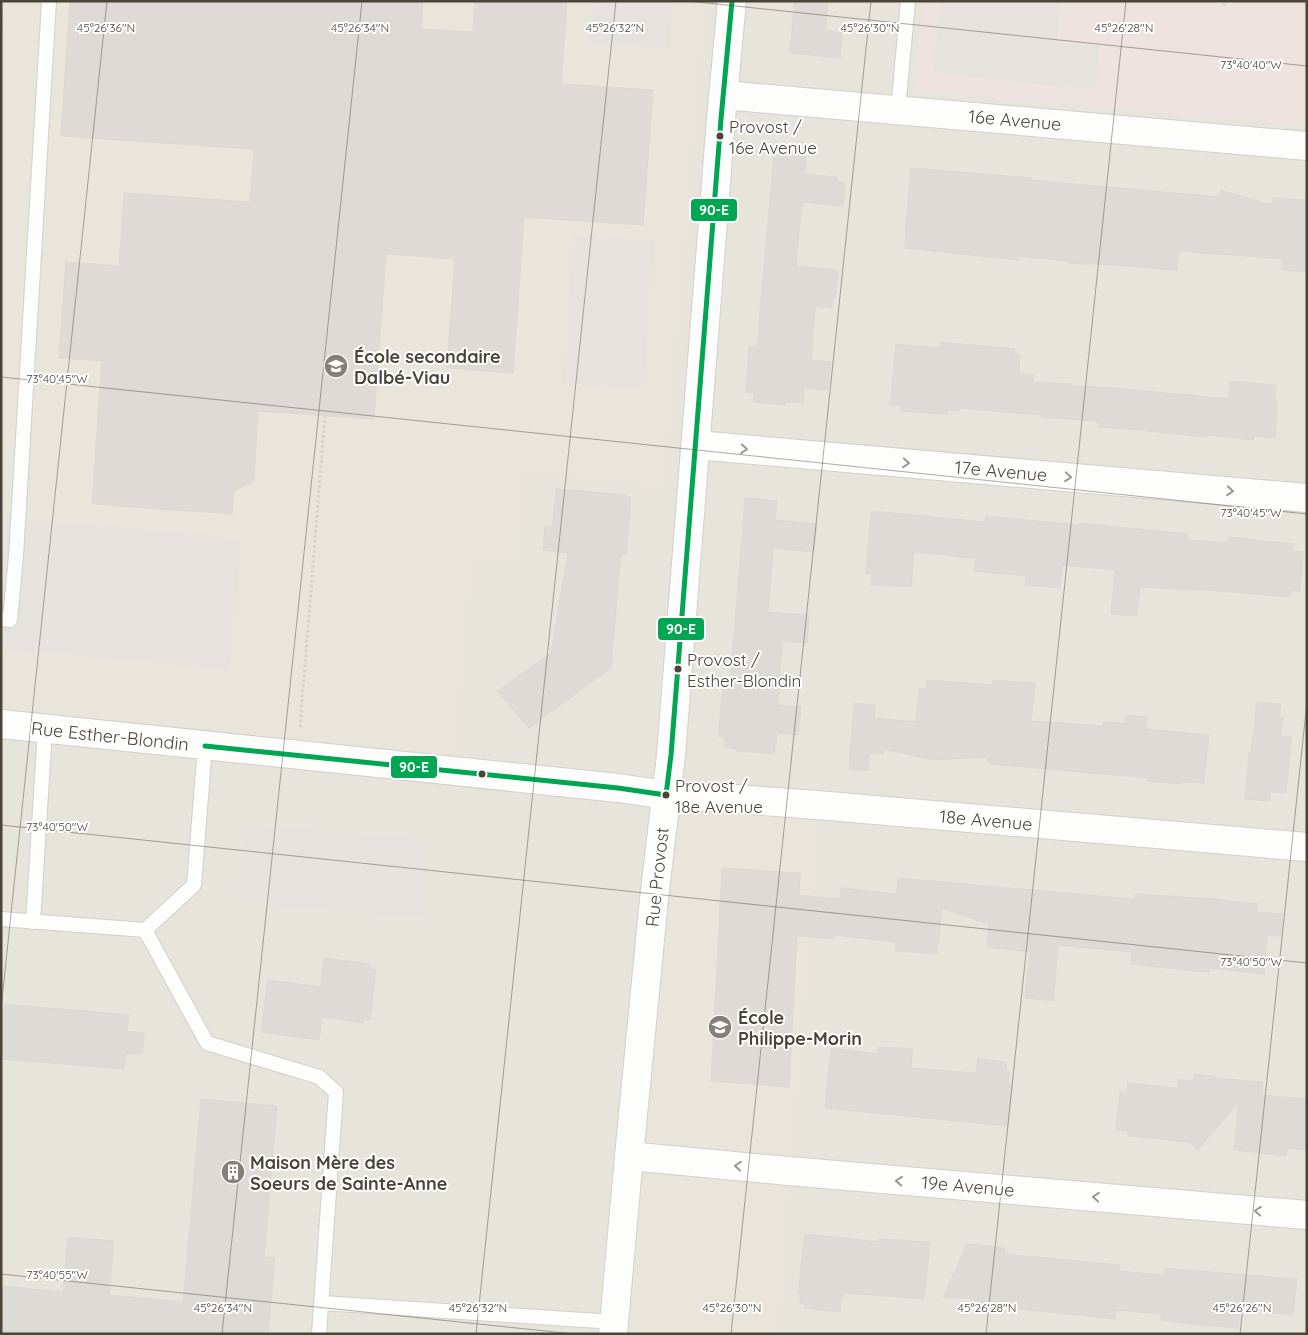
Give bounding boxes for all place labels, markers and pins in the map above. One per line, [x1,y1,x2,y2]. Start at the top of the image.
place label: Provost / 16e Avenue [729,116,817,158]
marker: Provost / 16e Avenue [715,131,725,141]
place label: École secondaire Dalbé-Viau [354,345,501,389]
school or university icon: École secondaire Dalbé-Viau [323,353,349,379]
place label: Provost / Esther-Blondin [687,649,801,691]
marker: Provost / Esther-Blondin [673,664,683,674]
unlabelled marker [477,769,487,779]
place label: Provost / 18e Avenue [675,775,763,817]
marker: Provost / 18e Avenue [661,790,671,800]
place label: École Philippe-Morin [738,1006,862,1050]
school or university icon: École Philippe-Morin [707,1014,733,1040]
place label: Maison Mère des Soeurs de Sainte-Anne [250,1151,447,1195]
building icon: Maison Mère des Soeurs de Sainte-Anne [220,1159,246,1185]

